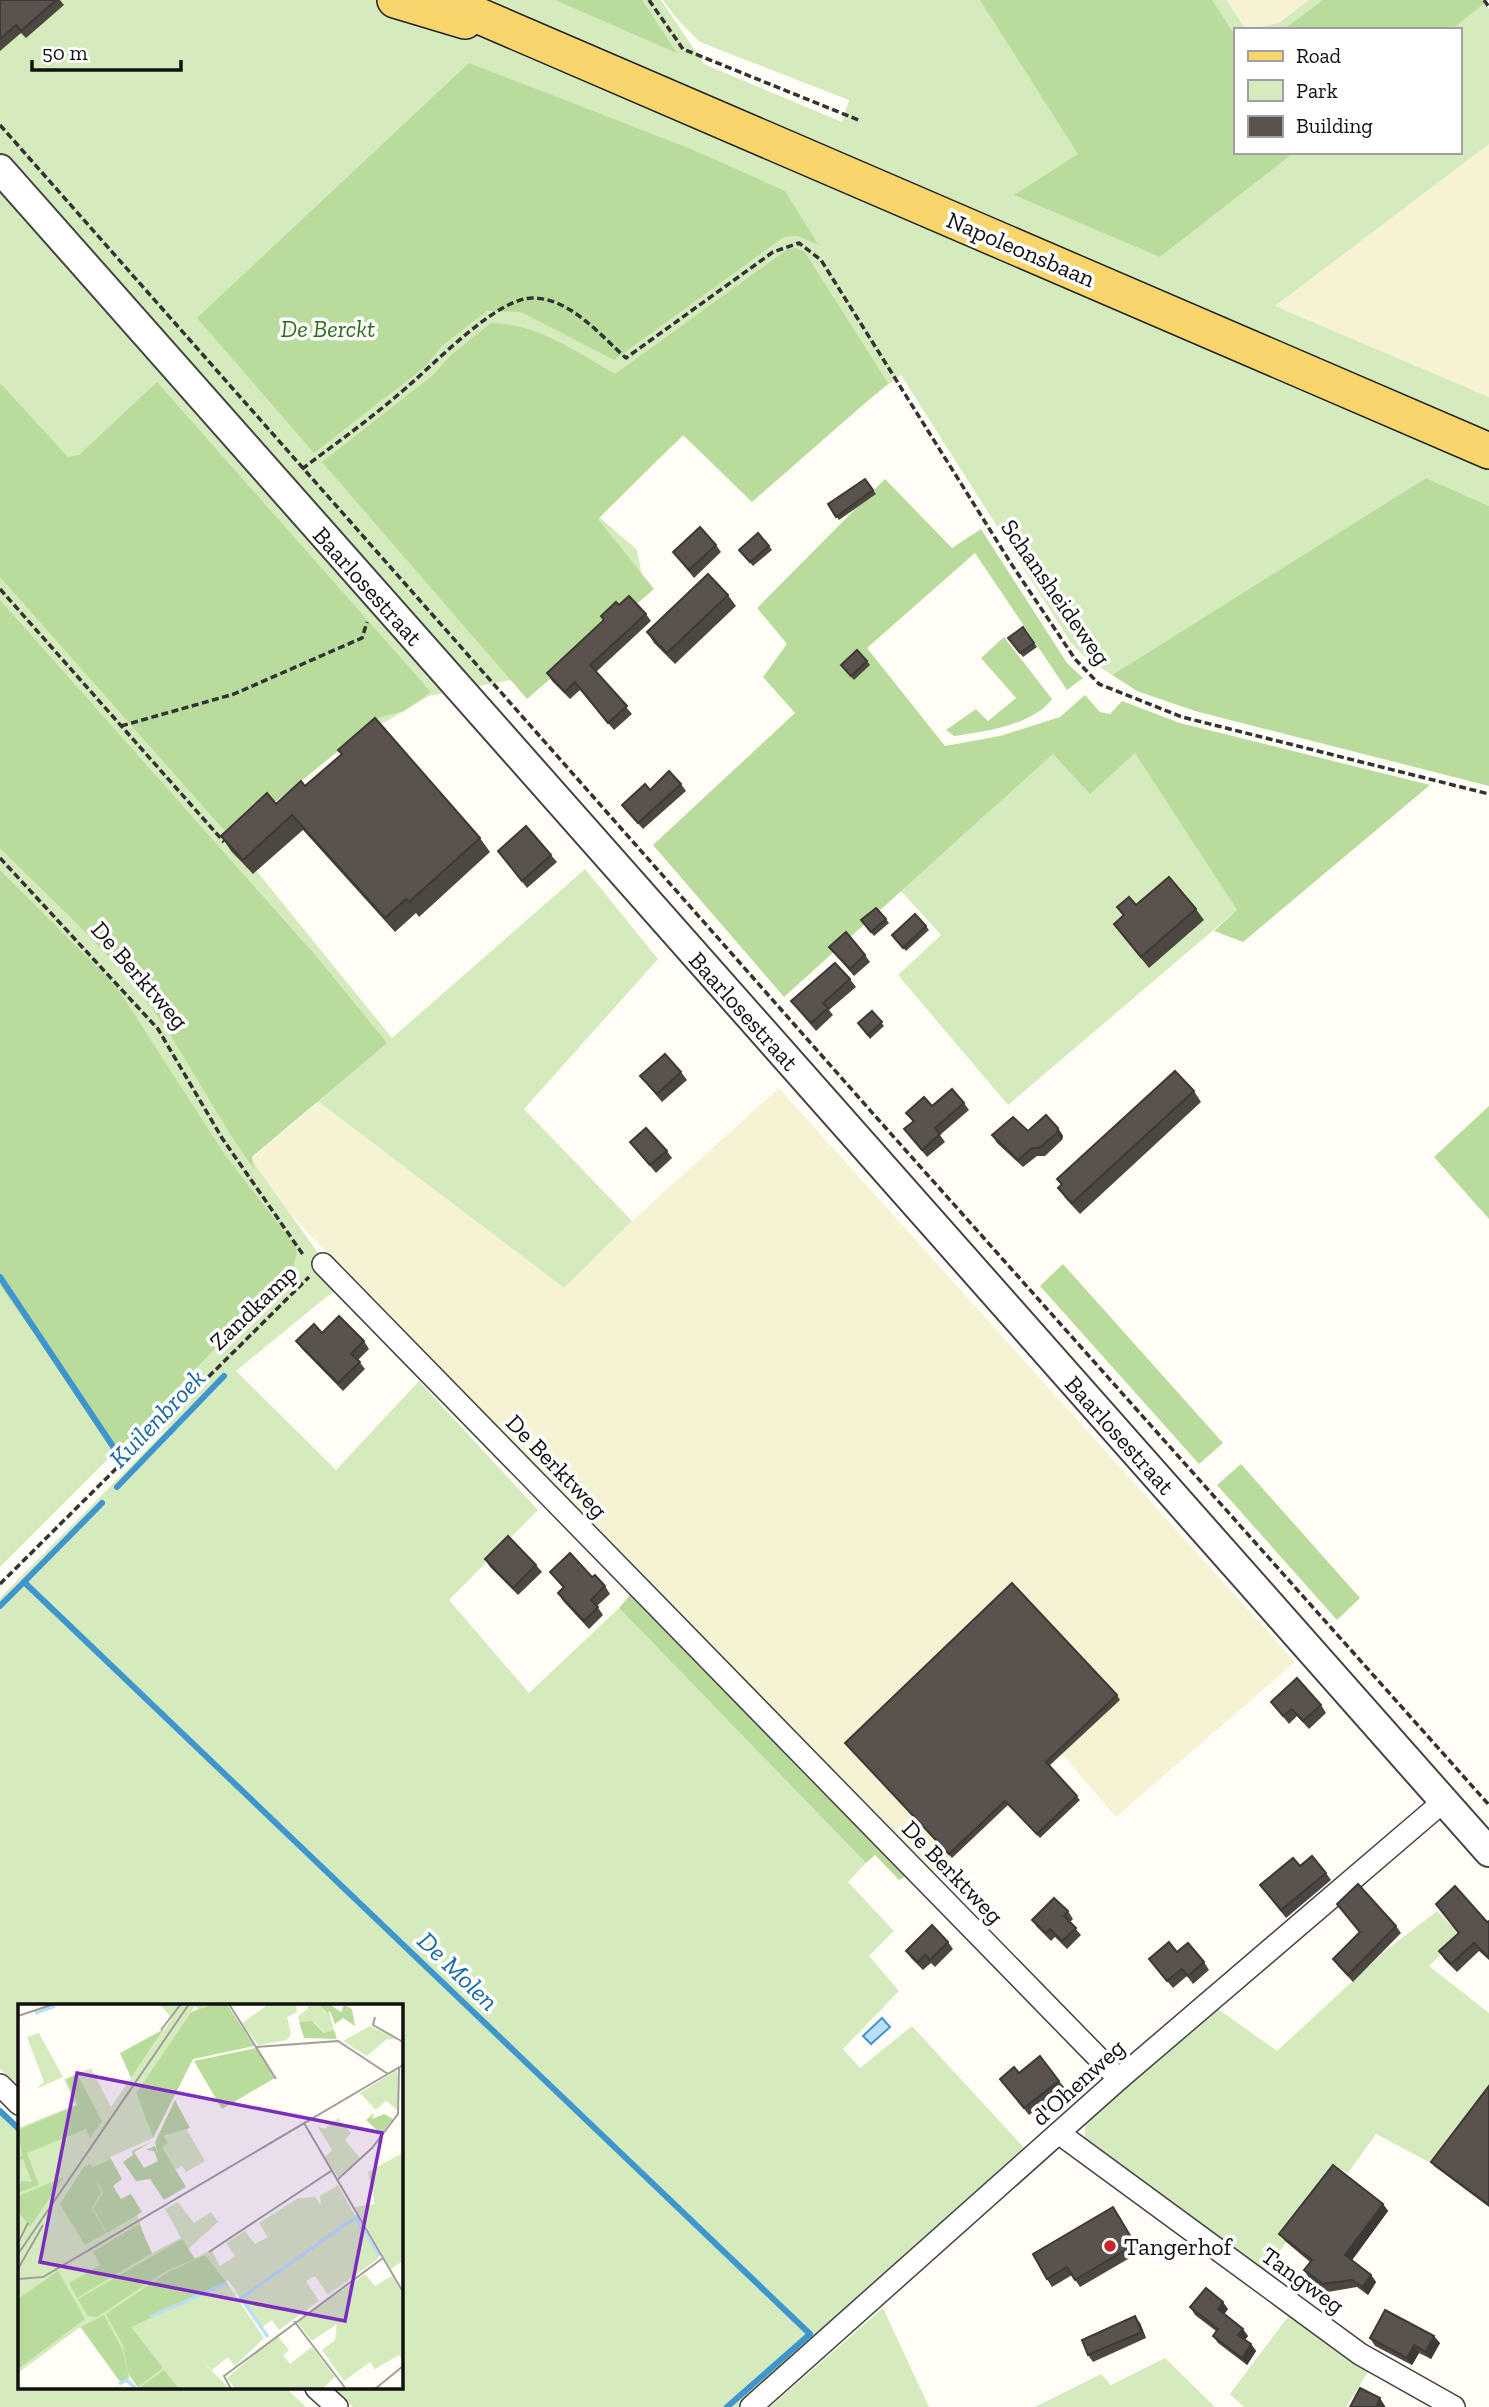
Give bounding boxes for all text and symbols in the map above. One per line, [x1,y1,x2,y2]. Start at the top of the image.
scale bar [32,28,180,72]
legend [1234,28,1461,154]
text: 50 m [42,40,88,65]
text: Road [1296,43,1342,68]
text: Park [1296,78,1338,103]
text: Building [1296,113,1373,138]
street label: Napoleonsbaan [943,205,1100,293]
park label: De Berckt [281,314,375,343]
street label: Schansheideweg [995,513,1117,671]
street label: Baarlosestraat [307,521,429,651]
street label: De Berktweg [85,915,195,1035]
street label: Baarlosestraat [683,946,805,1076]
street label: Zandkamp [203,1258,303,1356]
water label: Kuilenbroek [102,1362,212,1474]
street label: Baarlosestraat [1059,1370,1181,1500]
street label: De Berktweg [500,1408,614,1524]
street label: De Berktweg [896,1814,1010,1930]
water label: De Molen [411,1925,505,2017]
inset map [18,2004,402,2390]
street label: d'Ohenweg [1025,2033,1131,2131]
place label: Tangerhof [1124,2232,1234,2261]
marker: Tangerhof [1102,2238,1118,2254]
street label: Tangweg [1256,2240,1350,2320]

